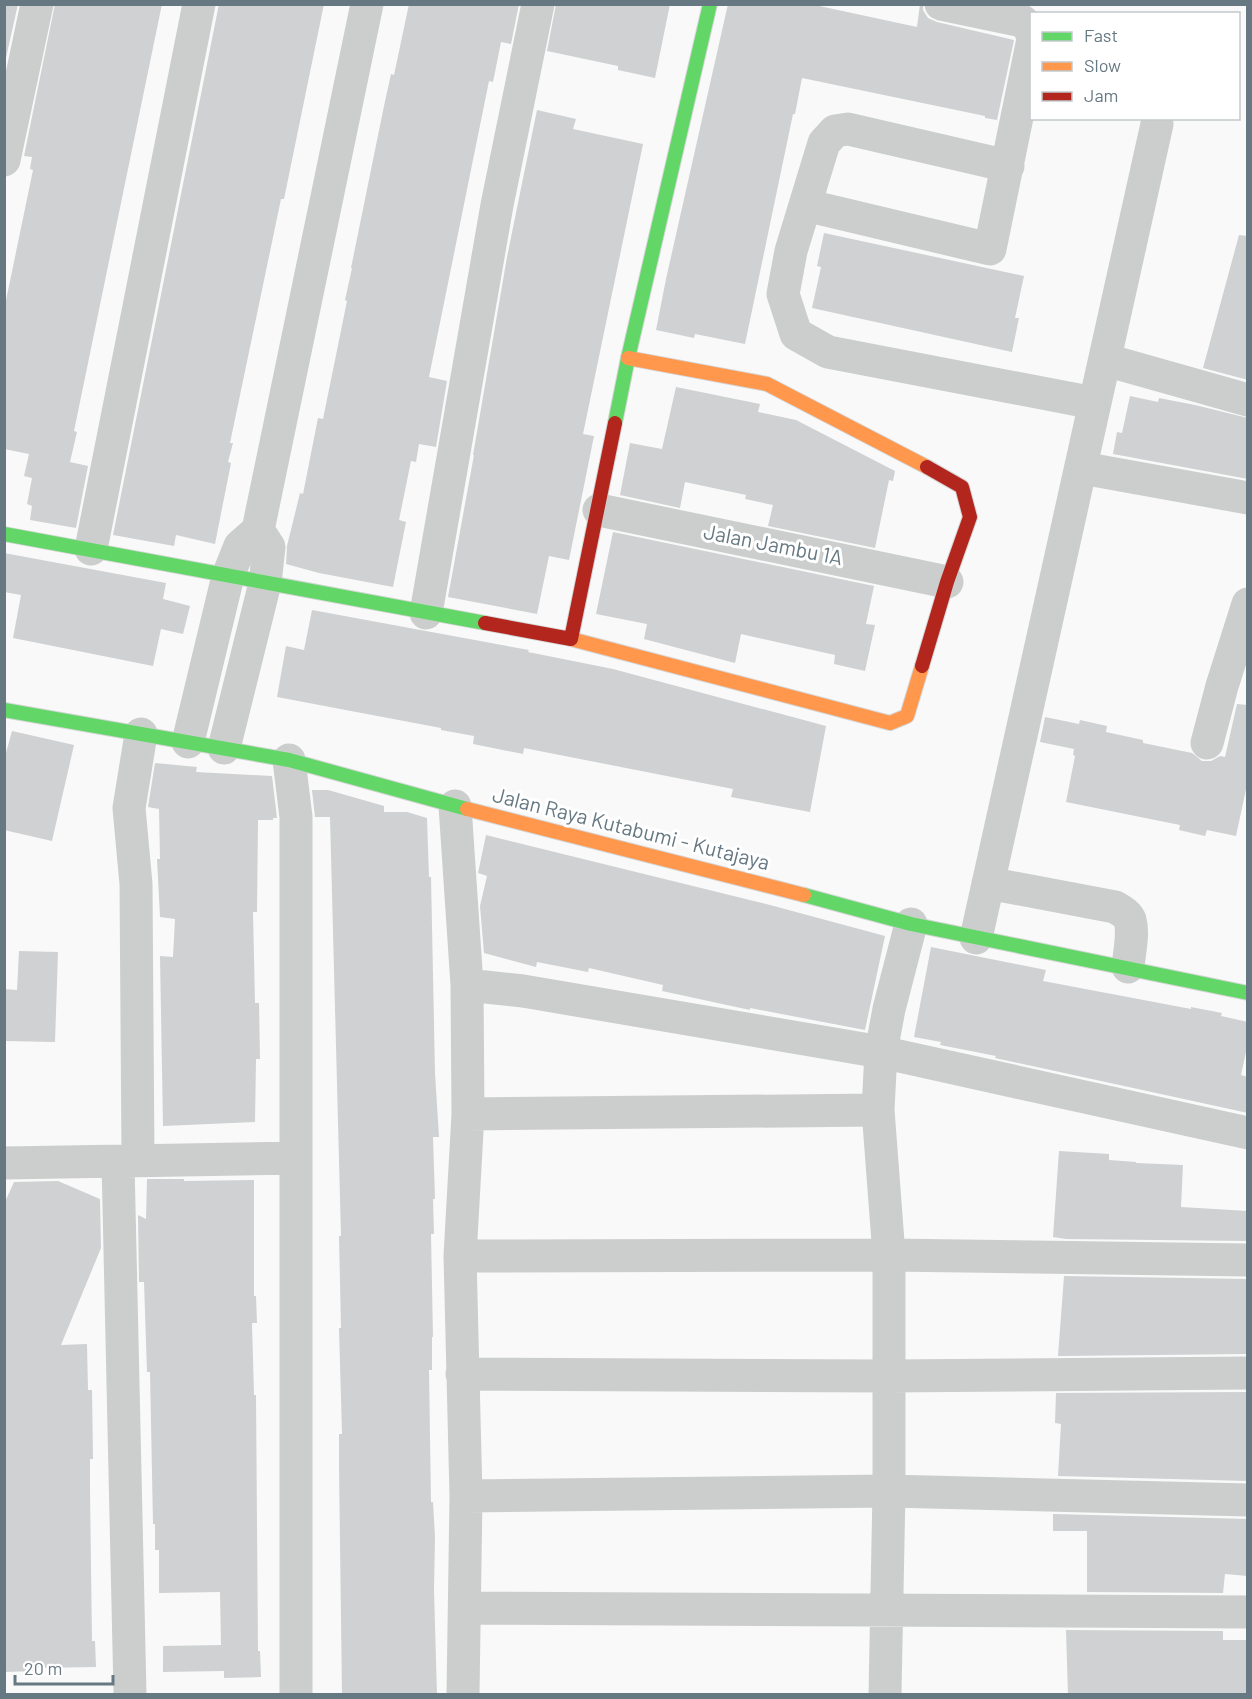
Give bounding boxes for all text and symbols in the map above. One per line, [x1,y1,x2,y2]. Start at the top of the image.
legend [1030,12,1240,120]
text: Fast [1084,24,1118,46]
text: Slow [1084,54,1121,76]
text: Jam [1084,84,1118,106]
street label: Jalan Jambu 1A [702,518,845,569]
street label: Jalan Raya Kutabumi - Kutajaya [490,781,773,874]
scale bar [15,1648,112,1686]
text: 20 m [24,1657,62,1679]

